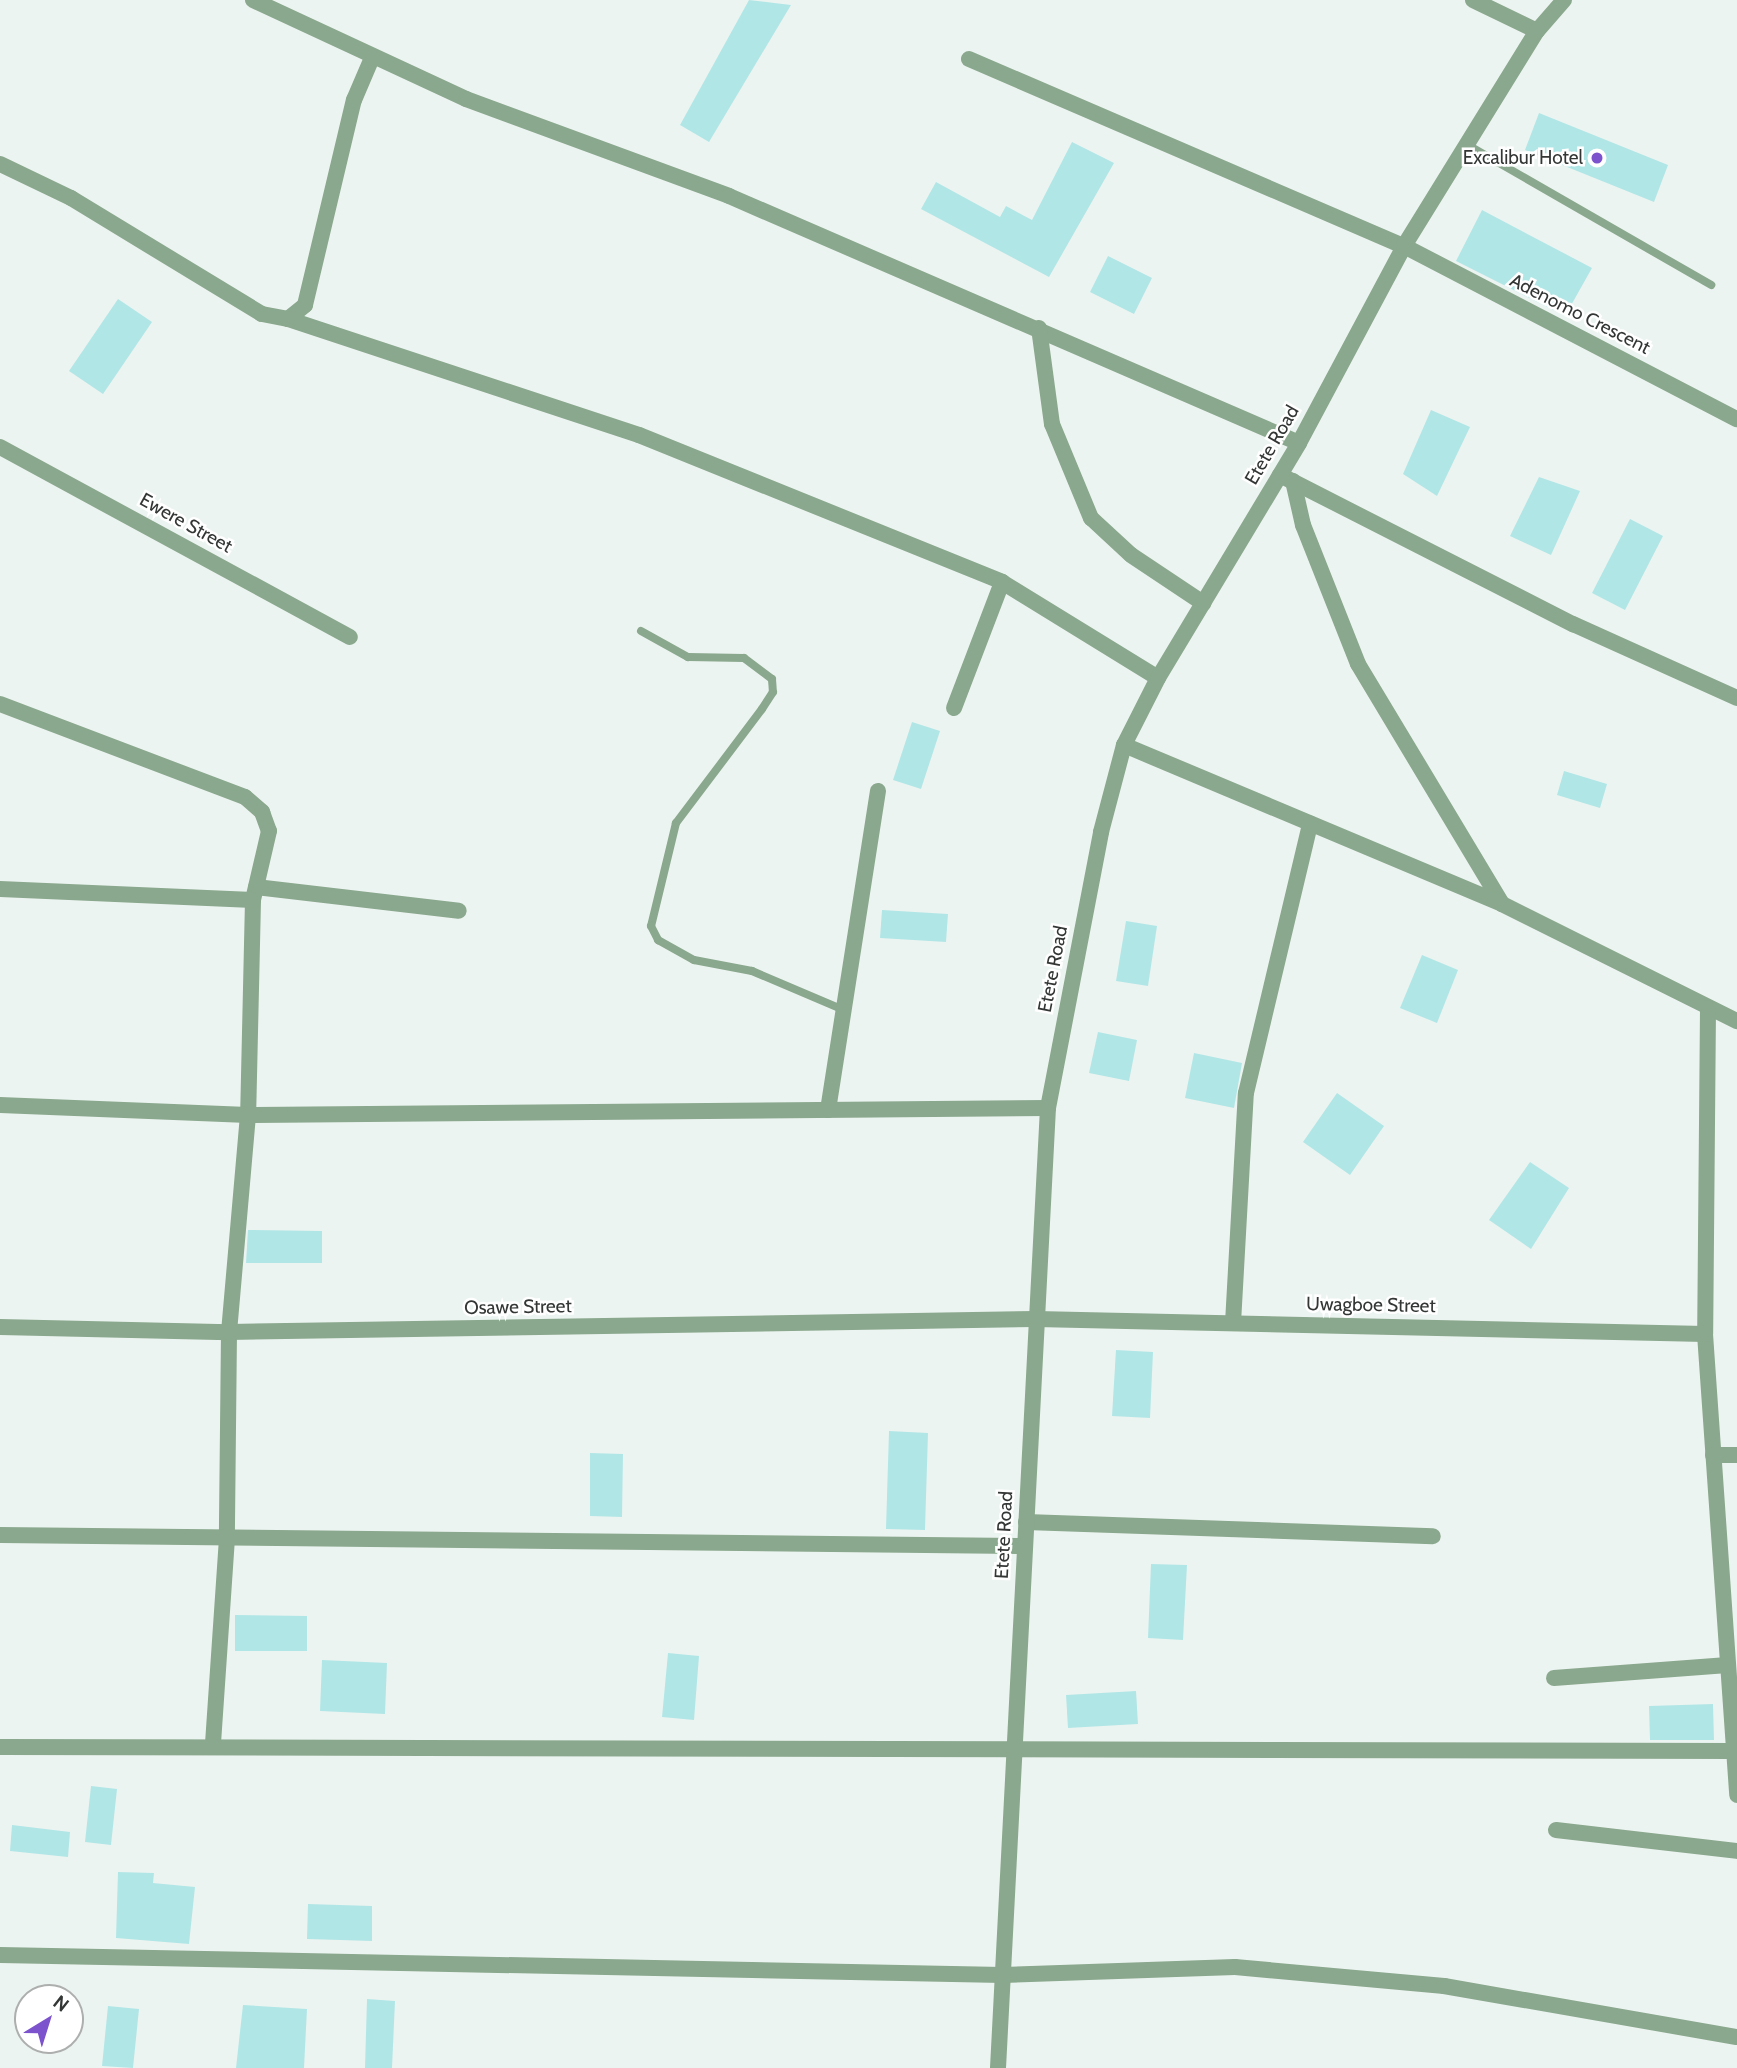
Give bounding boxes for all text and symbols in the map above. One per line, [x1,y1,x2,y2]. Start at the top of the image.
place label: Excalibur Hotel [1463,147,1583,169]
marker: Excalibur Hotel [1589,150,1605,166]
street label: Adenomo Crescent [1506,269,1654,359]
street label: Etete Road [1240,401,1304,489]
street label: Ewere Street [136,488,236,558]
street label: Etete Road [1033,924,1073,1014]
street label: Uwagboe Street [1306,1292,1436,1318]
street label: Osawe Street [464,1295,572,1319]
street label: Etete Road [990,1491,1018,1579]
north arrow [14,1984,84,2054]
text: N [49,1990,73,2017]

